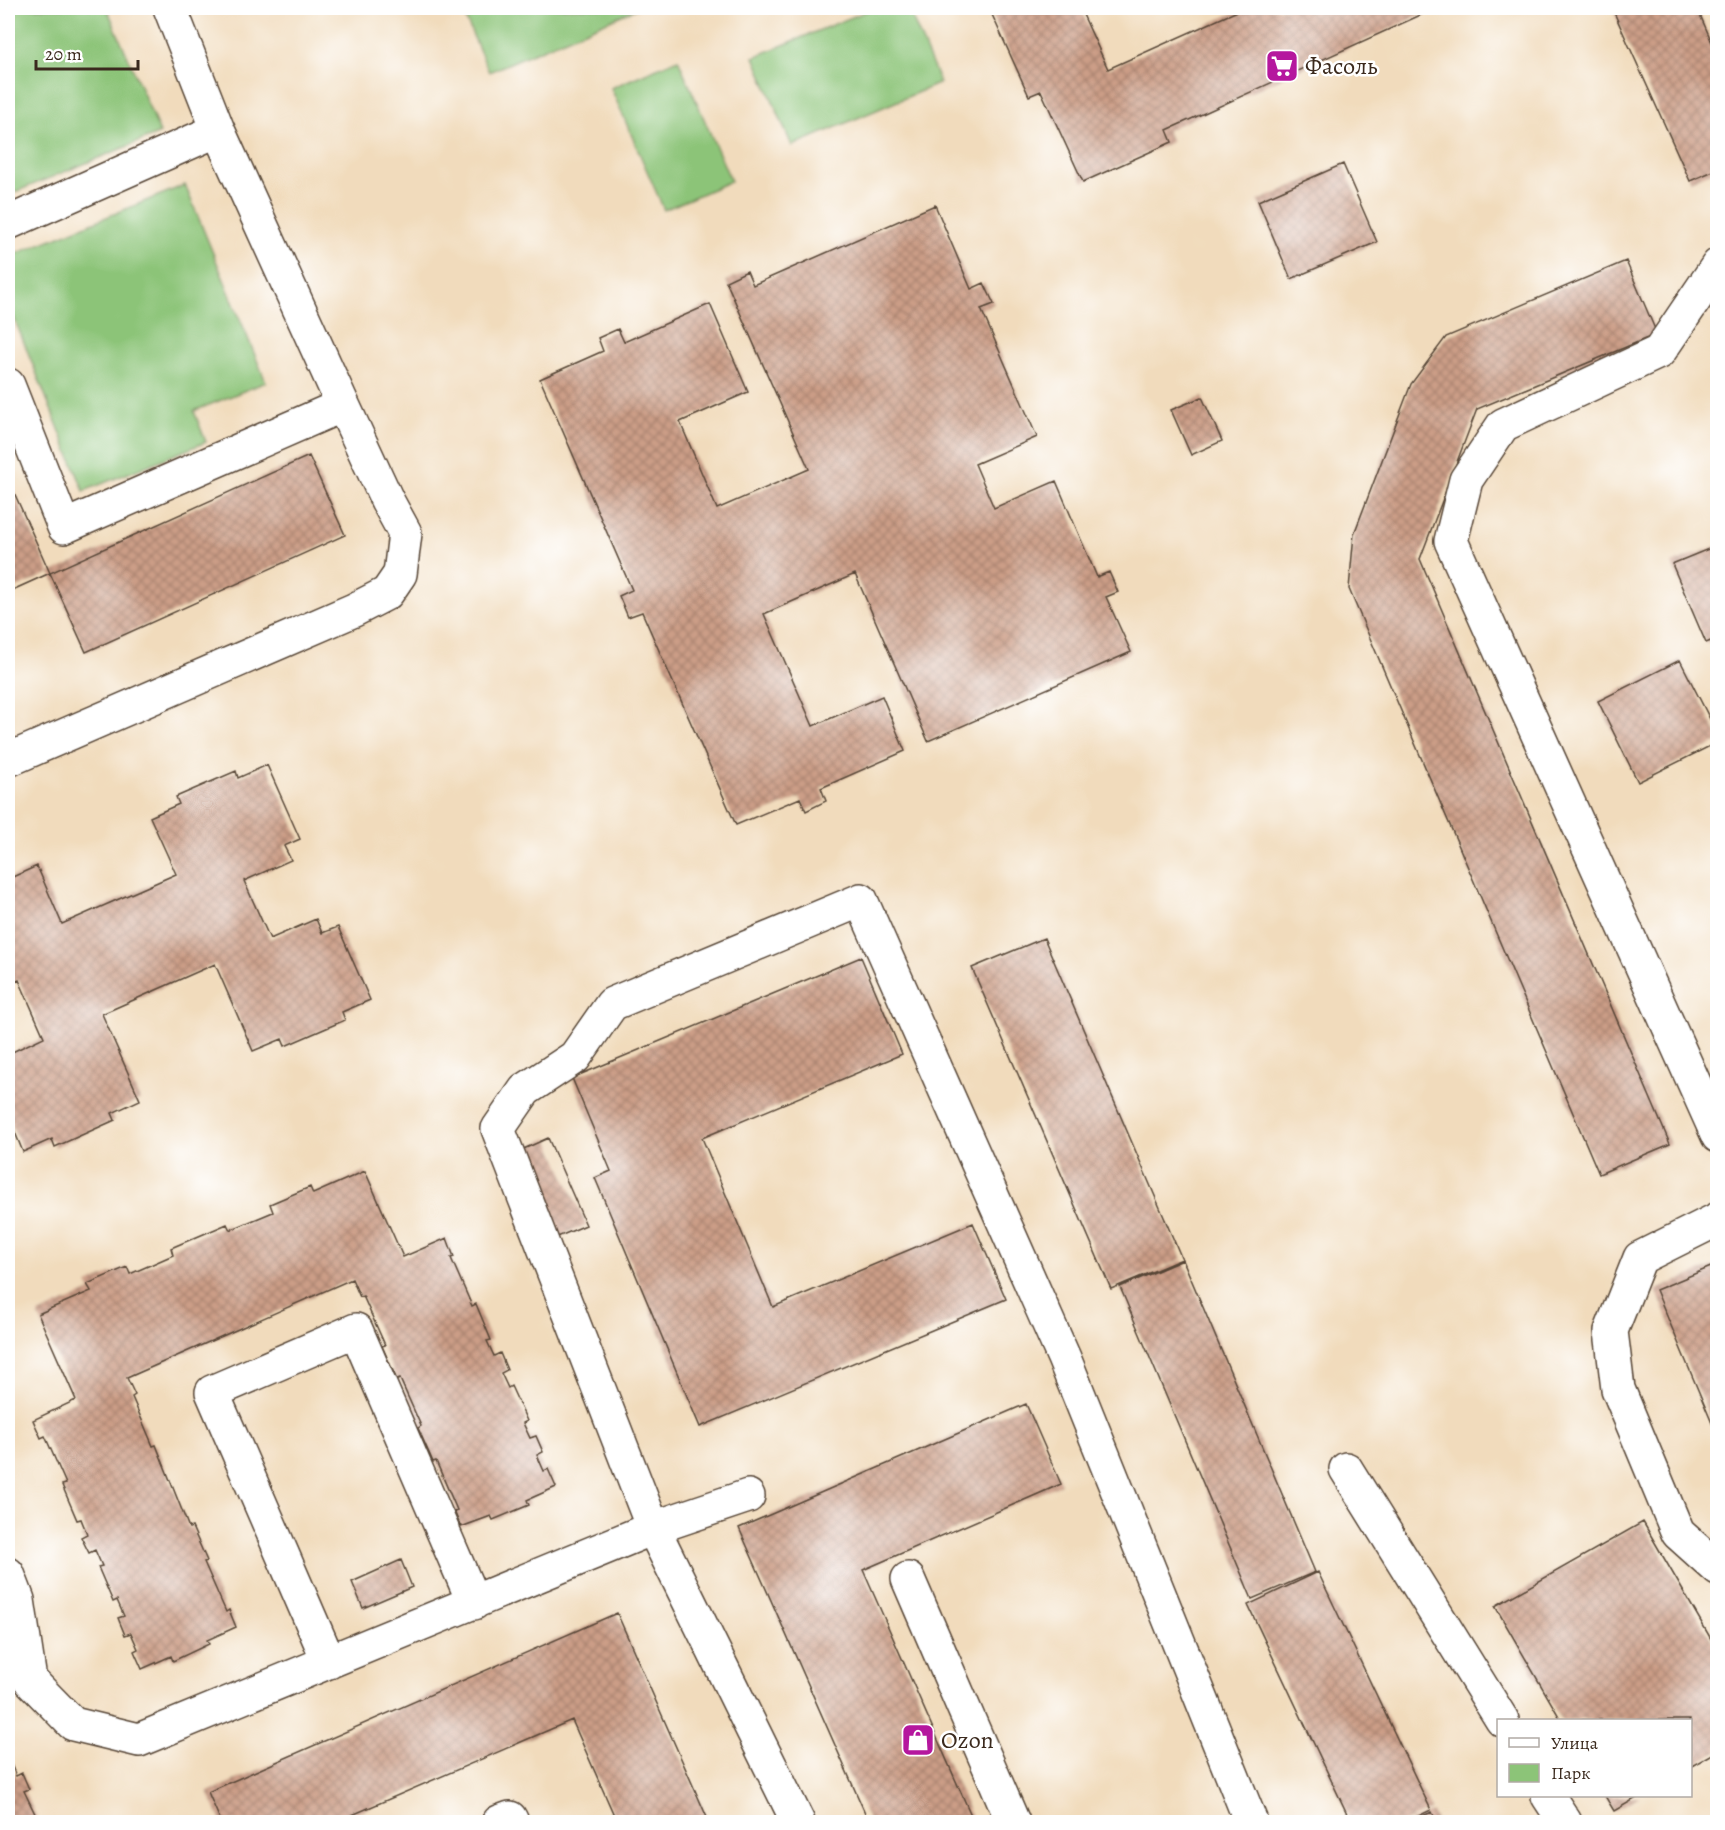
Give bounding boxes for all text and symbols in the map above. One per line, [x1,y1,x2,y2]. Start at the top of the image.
scale bar [36,33,138,71]
text: 20 m [45,42,82,66]
supermarket icon: Фасоль [1264,48,1300,84]
place label: Фасоль [1305,50,1378,82]
legend [1497,1719,1692,1797]
shop icon: Ozon [900,1722,936,1758]
place label: Ozon [941,1724,994,1756]
text: Улица [1551,1731,1599,1755]
text: Парк [1551,1761,1591,1785]

